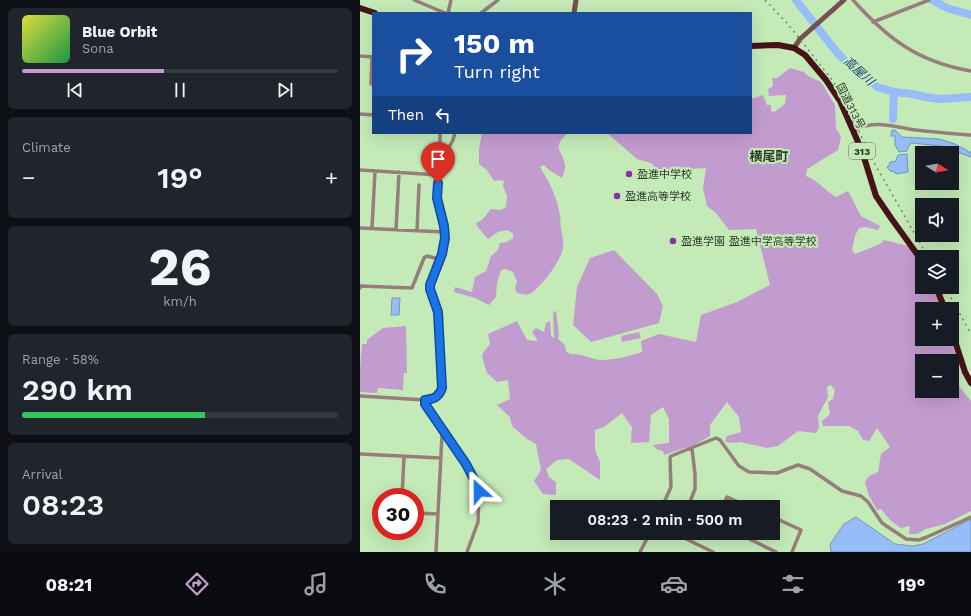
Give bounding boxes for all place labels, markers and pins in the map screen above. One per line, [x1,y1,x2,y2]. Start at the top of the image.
pin [421,142,455,183]
place label: 盈進中学校 [637,168,692,181]
marker: 盈進中学校 [624,169,634,179]
place label: 盈進高等学校 [625,190,691,203]
marker: 盈進高等学校 [612,191,622,201]
place label: 盈進学園 盈進中学高等学校 [681,235,817,248]
marker: 盈進学園 盈進中学高等学校 [668,236,678,246]

